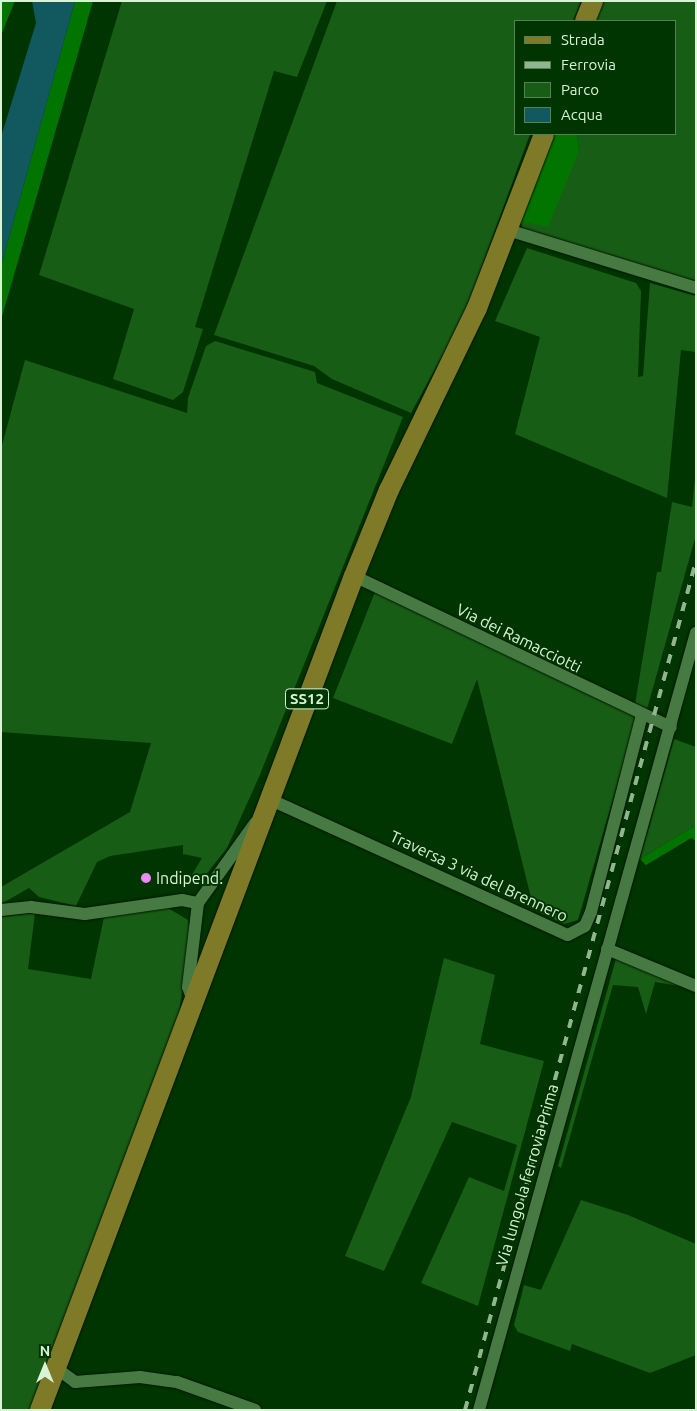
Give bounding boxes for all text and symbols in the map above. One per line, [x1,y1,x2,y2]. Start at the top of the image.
legend [514,20,677,135]
text: Strada [561,31,605,48]
text: Ferrovia [561,56,616,73]
text: Parco [561,81,599,98]
text: Acqua [561,106,603,123]
street label: Via dei Ramacciotti [453,599,585,677]
road number: SS12 [284,686,330,712]
street label: Traversa 3 via del Brennero [387,826,571,926]
place label: Indipend. [156,868,223,888]
marker: Indipend. [140,872,152,884]
street label: Via lungo la ferrovia Prima [492,1082,562,1268]
north arrow [20,1341,70,1391]
text: N [40,1343,50,1359]

